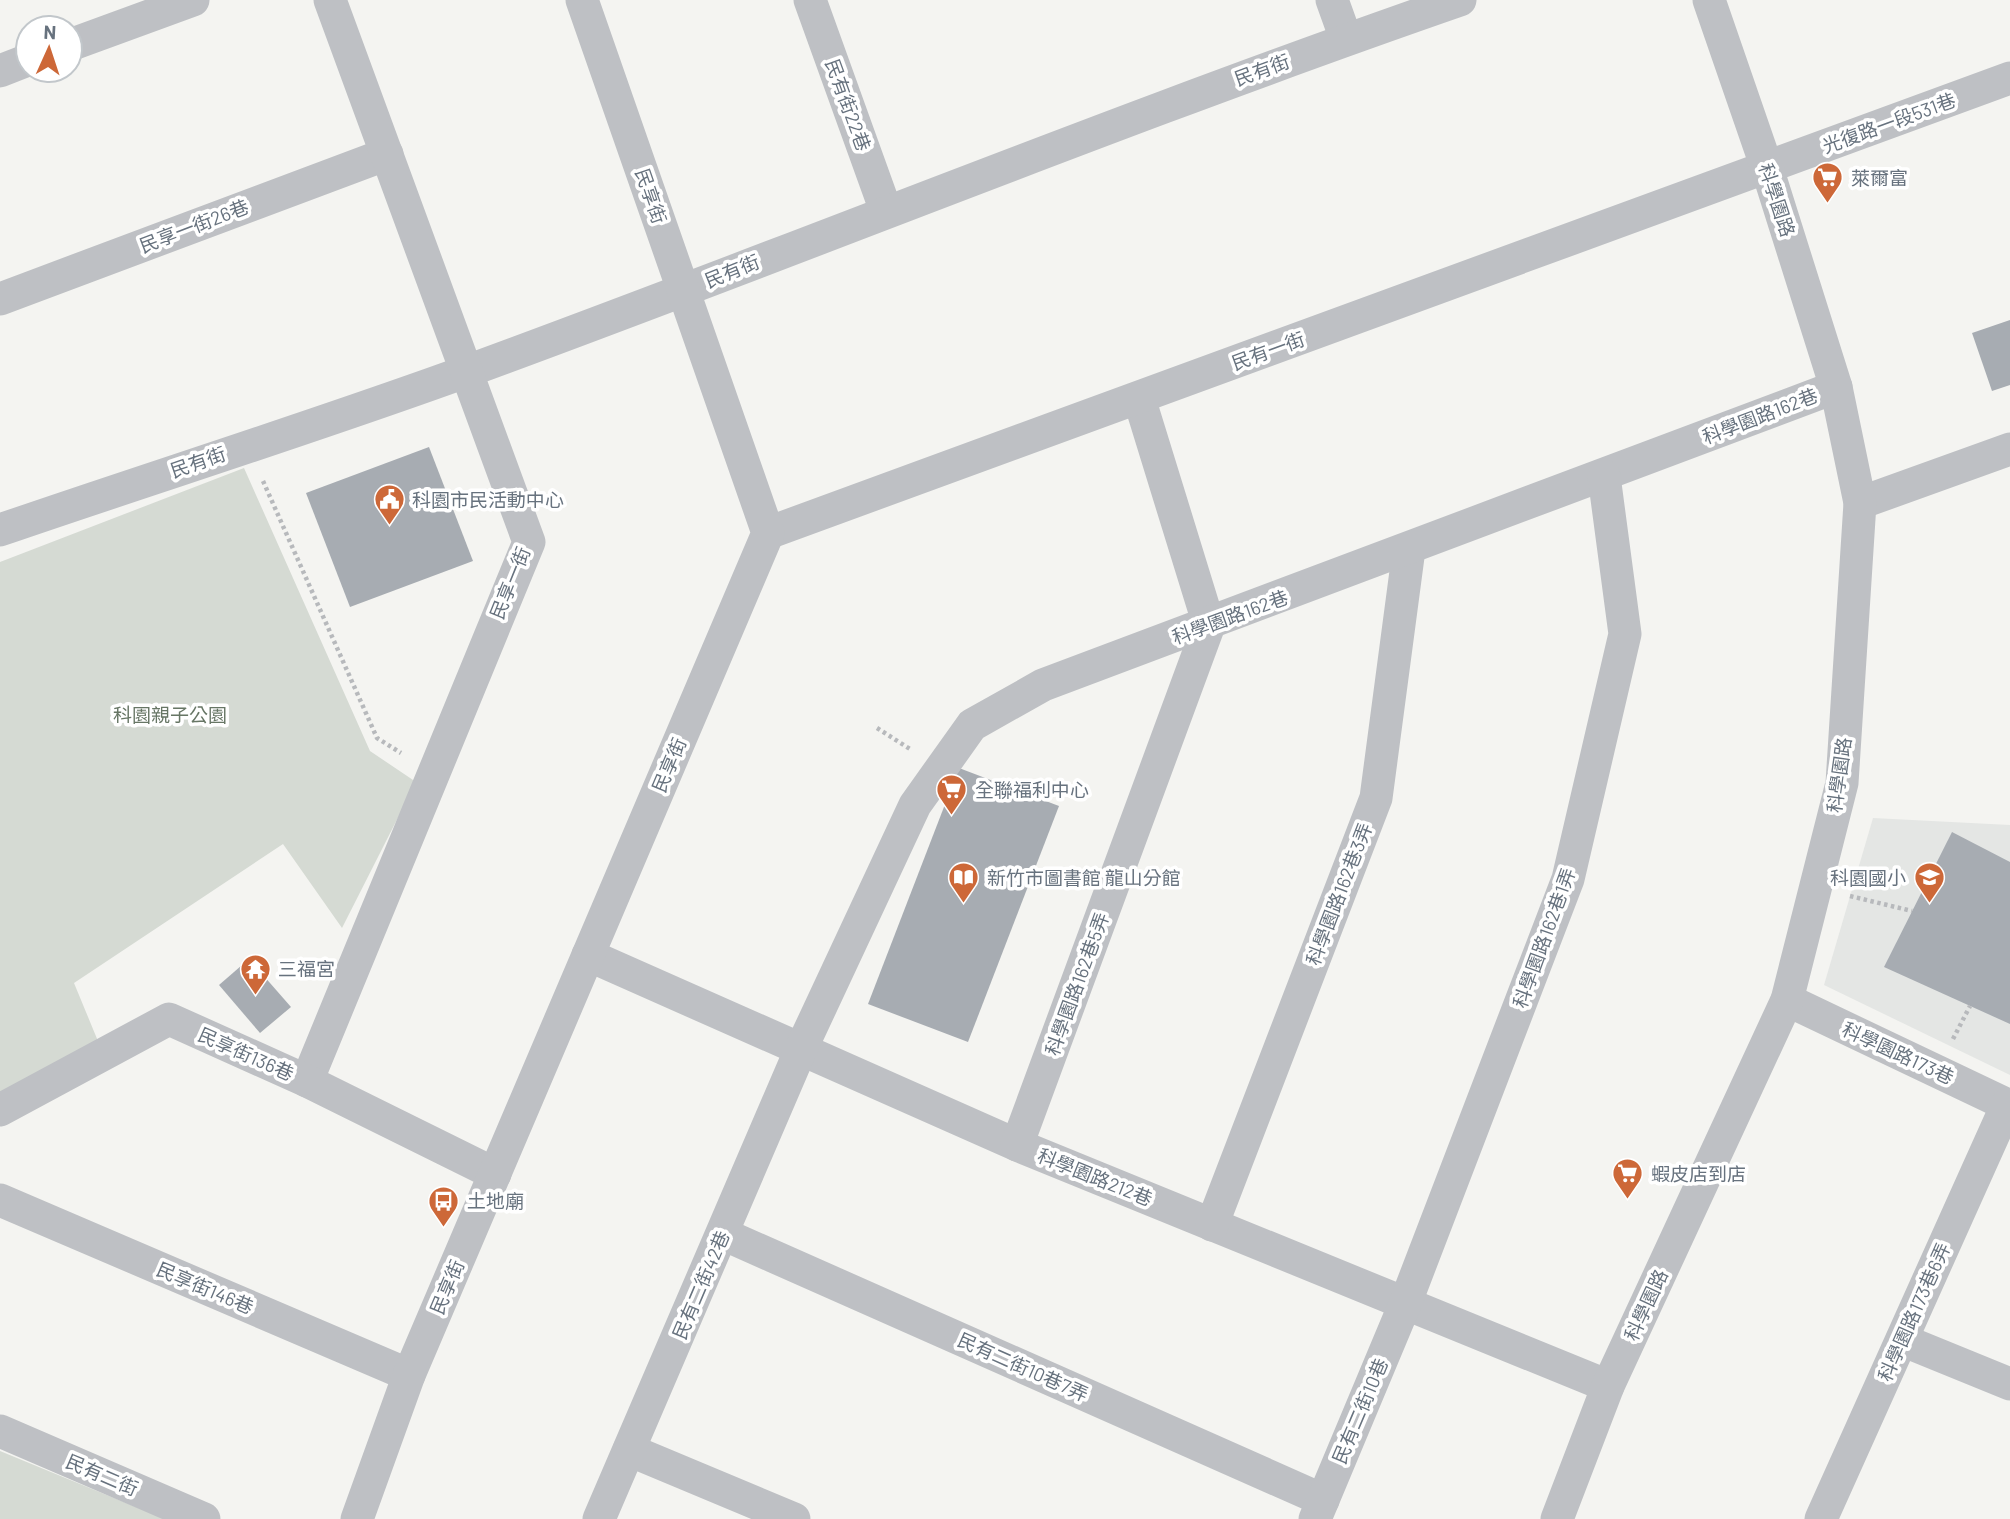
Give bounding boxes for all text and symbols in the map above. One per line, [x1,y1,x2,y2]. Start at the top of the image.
north arrow [14,14,84,84]
text: N [43,20,57,43]
street label: 民有街 [1231,49,1293,90]
street label: 民有街22巷 [821,56,876,154]
street label: 光復路一段531巷 [1819,88,1959,157]
street label: 科學園路 [1755,160,1800,240]
supermarket icon: 萊爾富 [1811,161,1845,205]
street label: 民享街 [631,165,672,227]
place label: 萊爾富 [1851,166,1908,189]
street label: 民享一街26巷 [136,194,252,257]
street label: 民有街 [701,249,763,292]
street label: 民有一街 [1228,327,1307,374]
street label: 科學園路162巷 [1699,383,1821,448]
street label: 民有街 [167,441,229,482]
public building icon: 科園市民活動中心 [372,483,406,527]
place label: 科園市民活動中心 [412,488,564,511]
street label: 民享一街 [485,543,534,622]
street label: 科學園路162巷 [1169,585,1291,648]
park label: 科園親子公園 [113,703,227,726]
street label: 民享街 [647,734,690,796]
street label: 科學園路 [1822,736,1855,814]
supermarket icon: 全聯福利中心 [935,773,969,817]
place label: 全聯福利中心 [975,778,1089,801]
street label: 科學園路162巷3弄 [1301,819,1376,968]
library icon: 新竹市圖書館 龍山分館 [947,861,981,905]
school or university icon: 科園國小 [1912,861,1946,905]
street label: 科學園路162巷1弄 [1508,865,1580,1011]
place label: 新竹市圖書館 龍山分館 [987,866,1181,889]
place label: 科園國小 [1830,866,1906,889]
street label: 科學園路162巷5弄 [1040,909,1113,1058]
temple icon: 三福宮 [238,952,272,996]
place label: 三福宮 [278,957,335,980]
street label: 科學園路173巷 [1839,1017,1958,1088]
street label: 民享街136巷 [195,1022,298,1085]
street label: 科學園路212巷 [1034,1143,1156,1210]
supermarket icon: 蝦皮店到店 [1611,1157,1645,1201]
place label: 蝦皮店到店 [1651,1162,1746,1185]
bus stop icon: 土地廟 [427,1184,461,1228]
place label: 土地廟 [467,1189,524,1212]
street label: 民有二街42巷 [667,1227,734,1343]
street label: 科學園路173巷6弄 [1873,1239,1954,1385]
street label: 民享街 [425,1256,468,1318]
street label: 民享街146巷 [153,1257,257,1318]
street label: 科學園路 [1619,1265,1672,1344]
street label: 民有二街10巷7弄 [954,1327,1092,1406]
street label: 民有二街10巷 [1327,1355,1392,1467]
street label: 民有二街 [63,1449,142,1500]

